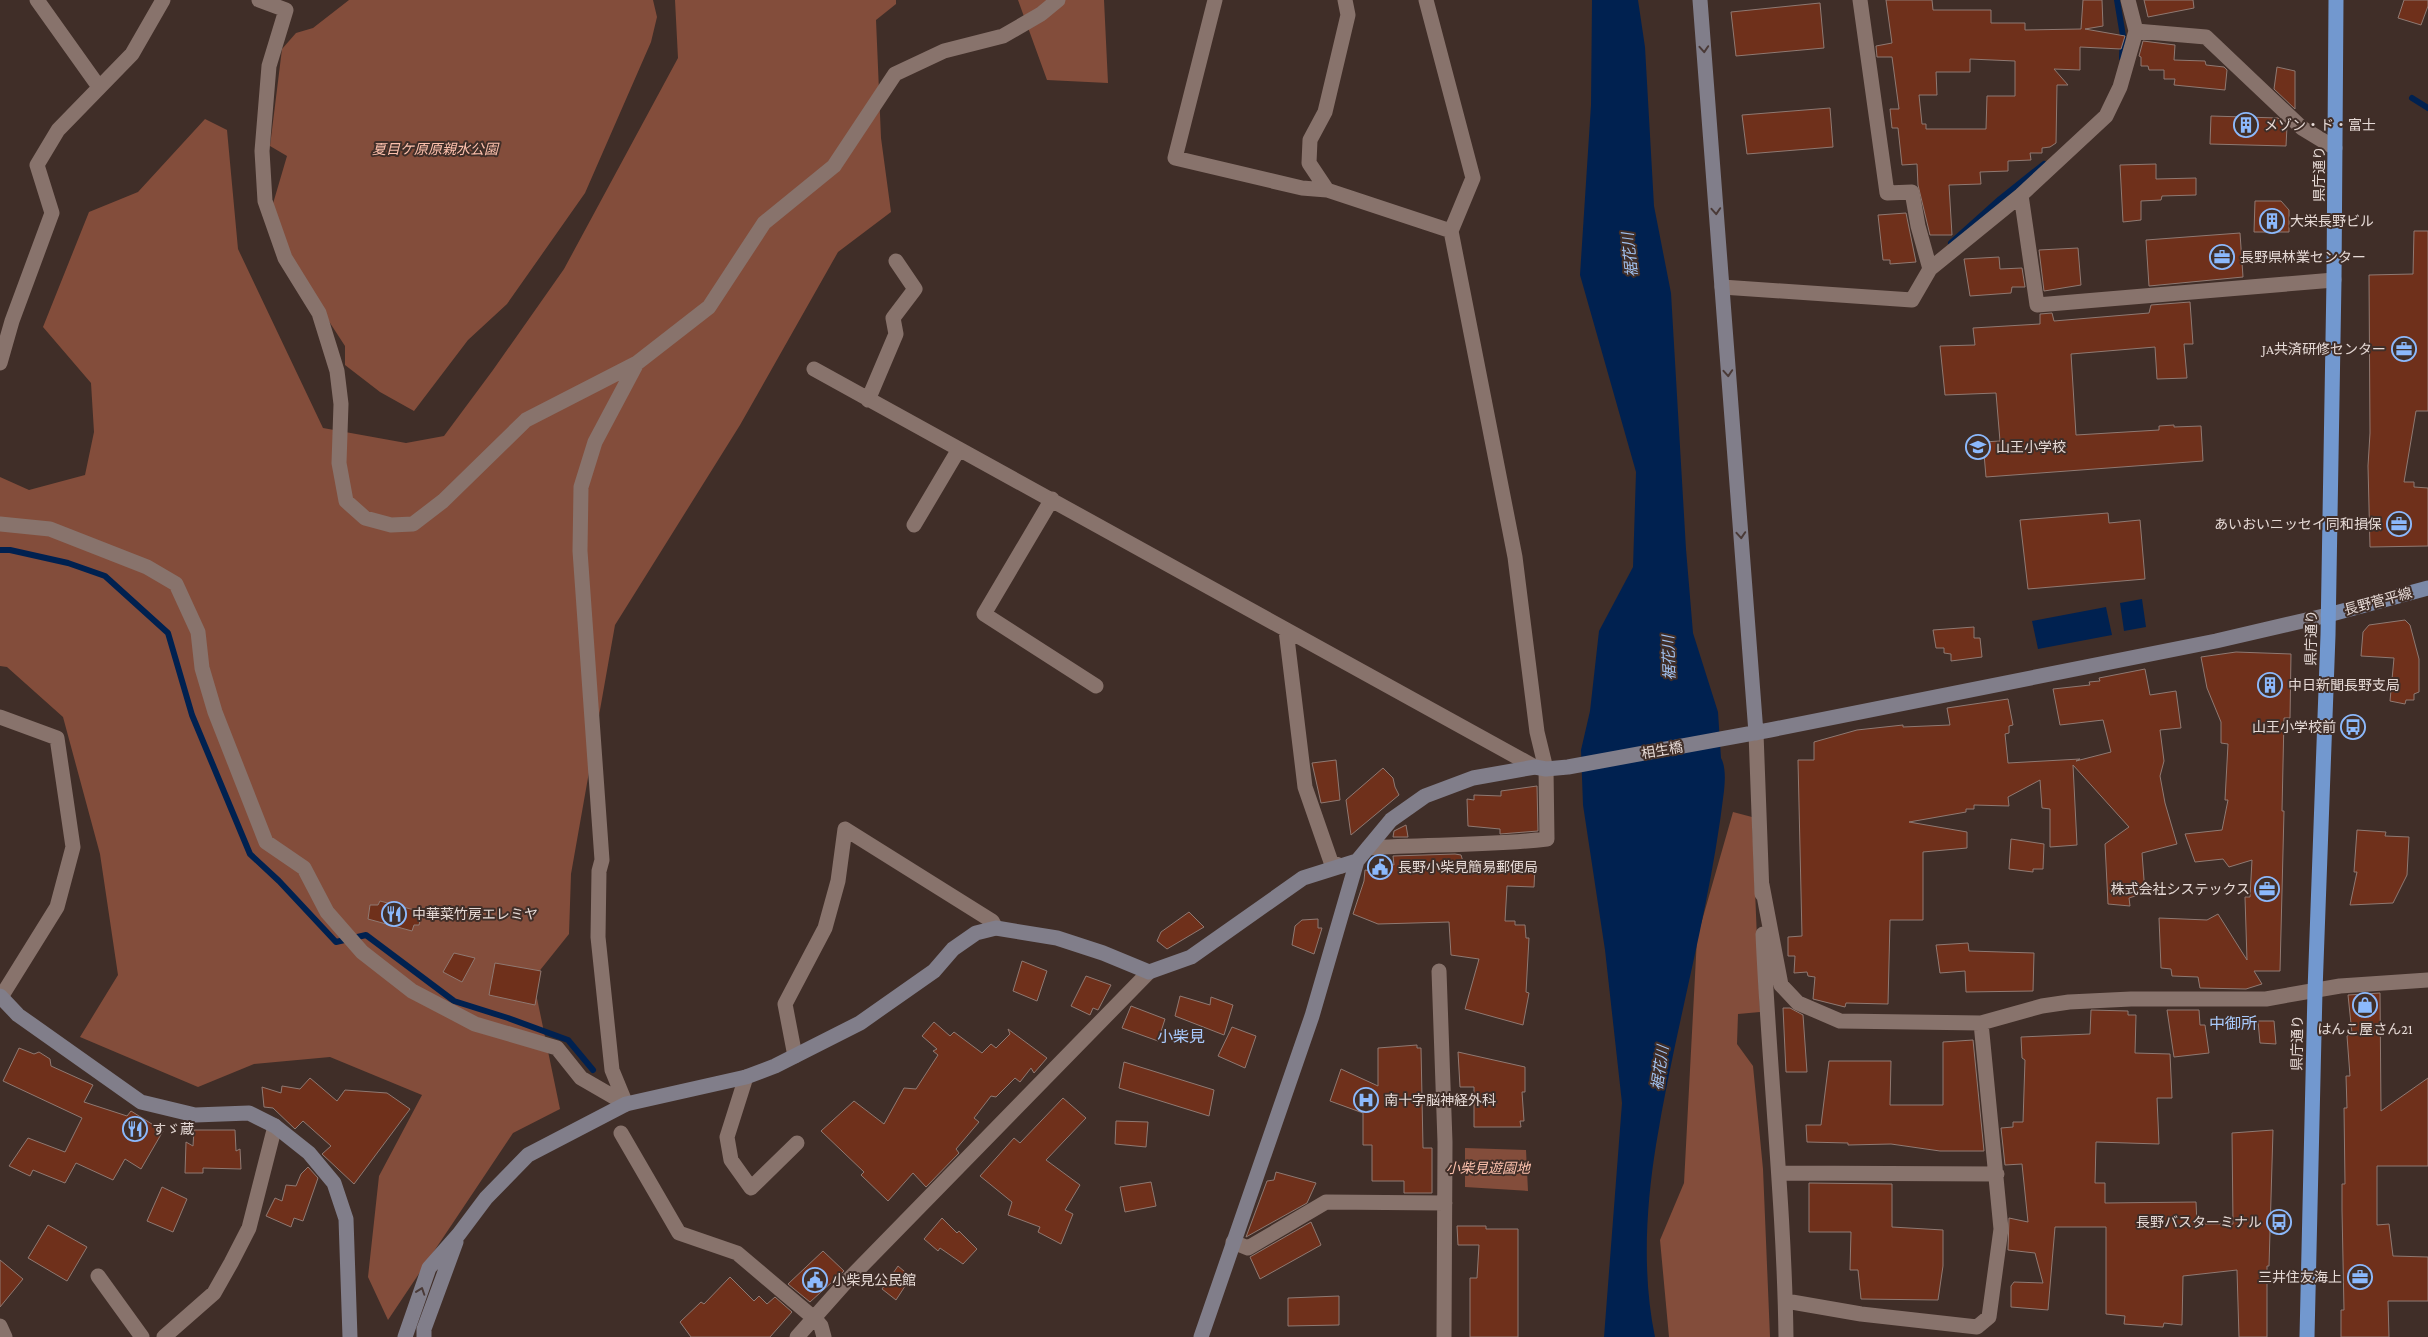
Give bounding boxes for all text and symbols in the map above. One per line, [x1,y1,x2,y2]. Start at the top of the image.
one-way arrow [1699,45,1710,53]
building icon: メゾン・ド・富士 [2233,112,2259,138]
place label: メゾン・ド・富士 [2264,117,2376,133]
park label: 夏目ケ原原親水公園 [372,141,500,157]
street label: 県庁通り [2311,146,2327,202]
one-way arrow [1711,207,1722,215]
building icon: 大栄長野ビル [2259,208,2285,234]
place label: 大栄長野ビル [2290,213,2374,229]
water label: 裾花川 [1619,230,1640,278]
office icon: 長野県林業センター [2209,244,2235,270]
place label: 長野県林業センター [2240,249,2366,265]
office icon: JA共済研修センター [2391,336,2417,362]
place label: JA共済研修センター [2260,341,2386,357]
one-way arrow [1723,369,1734,377]
school or university icon: 山王小学校 [1965,434,1991,460]
place label: 山王小学校 [1996,439,2066,455]
office icon: あいおいニッセイ同和損保 [2386,511,2412,537]
place label: あいおいニッセイ同和損保 [2214,516,2382,532]
one-way arrow [1735,531,1746,539]
street label: 長野菅平線 [2342,584,2414,618]
street label: 県庁通り [2303,610,2319,666]
water label: 裾花川 [1660,633,1678,681]
building icon: 中日新聞長野支局 [2257,672,2283,698]
place label: 中日新聞長野支局 [2288,677,2400,693]
bus stop icon: 山王小学校前 [2340,714,2366,740]
place label: 山王小学校前 [2252,719,2336,735]
street label: 相生橋 [1640,738,1684,762]
public building icon: 長野小柴見簡易郵便局 [1367,854,1393,880]
place label: 長野小柴見簡易郵便局 [1398,859,1538,875]
office icon: 株式会社システックス [2254,876,2280,902]
place label: 株式会社システックス [2110,881,2250,897]
restaurant icon: 中華菜竹房エレミヤ [381,901,407,927]
place label: 中華菜竹房エレミヤ [412,906,538,922]
shop icon: はんこ屋さん21 [2352,992,2378,1018]
district label: 中御所 [2209,1015,2257,1032]
street label: 県庁通り [2289,1015,2305,1071]
place label: はんこ屋さん21 [2317,1021,2413,1037]
district label: 小柴見 [1157,1028,1205,1045]
water label: 裾花川 [1649,1043,1671,1091]
hospital icon: 南十字脳神経外科 [1353,1087,1379,1113]
place label: 南十字脳神経外科 [1384,1092,1496,1108]
restaurant icon: すゞ蔵 [122,1116,148,1142]
place label: すゞ蔵 [152,1121,194,1137]
park label: 小柴見遊園地 [1446,1160,1532,1176]
bus stop icon: 長野バスターミナル [2266,1209,2292,1235]
place label: 長野バスターミナル [2136,1214,2262,1230]
office icon: 三井住友海上 [2347,1264,2373,1290]
public building icon: 小柴見公民館 [802,1267,828,1293]
place label: 三井住友海上 [2258,1269,2342,1285]
place label: 小柴見公民館 [832,1272,916,1288]
one-way arrow [415,1287,425,1296]

